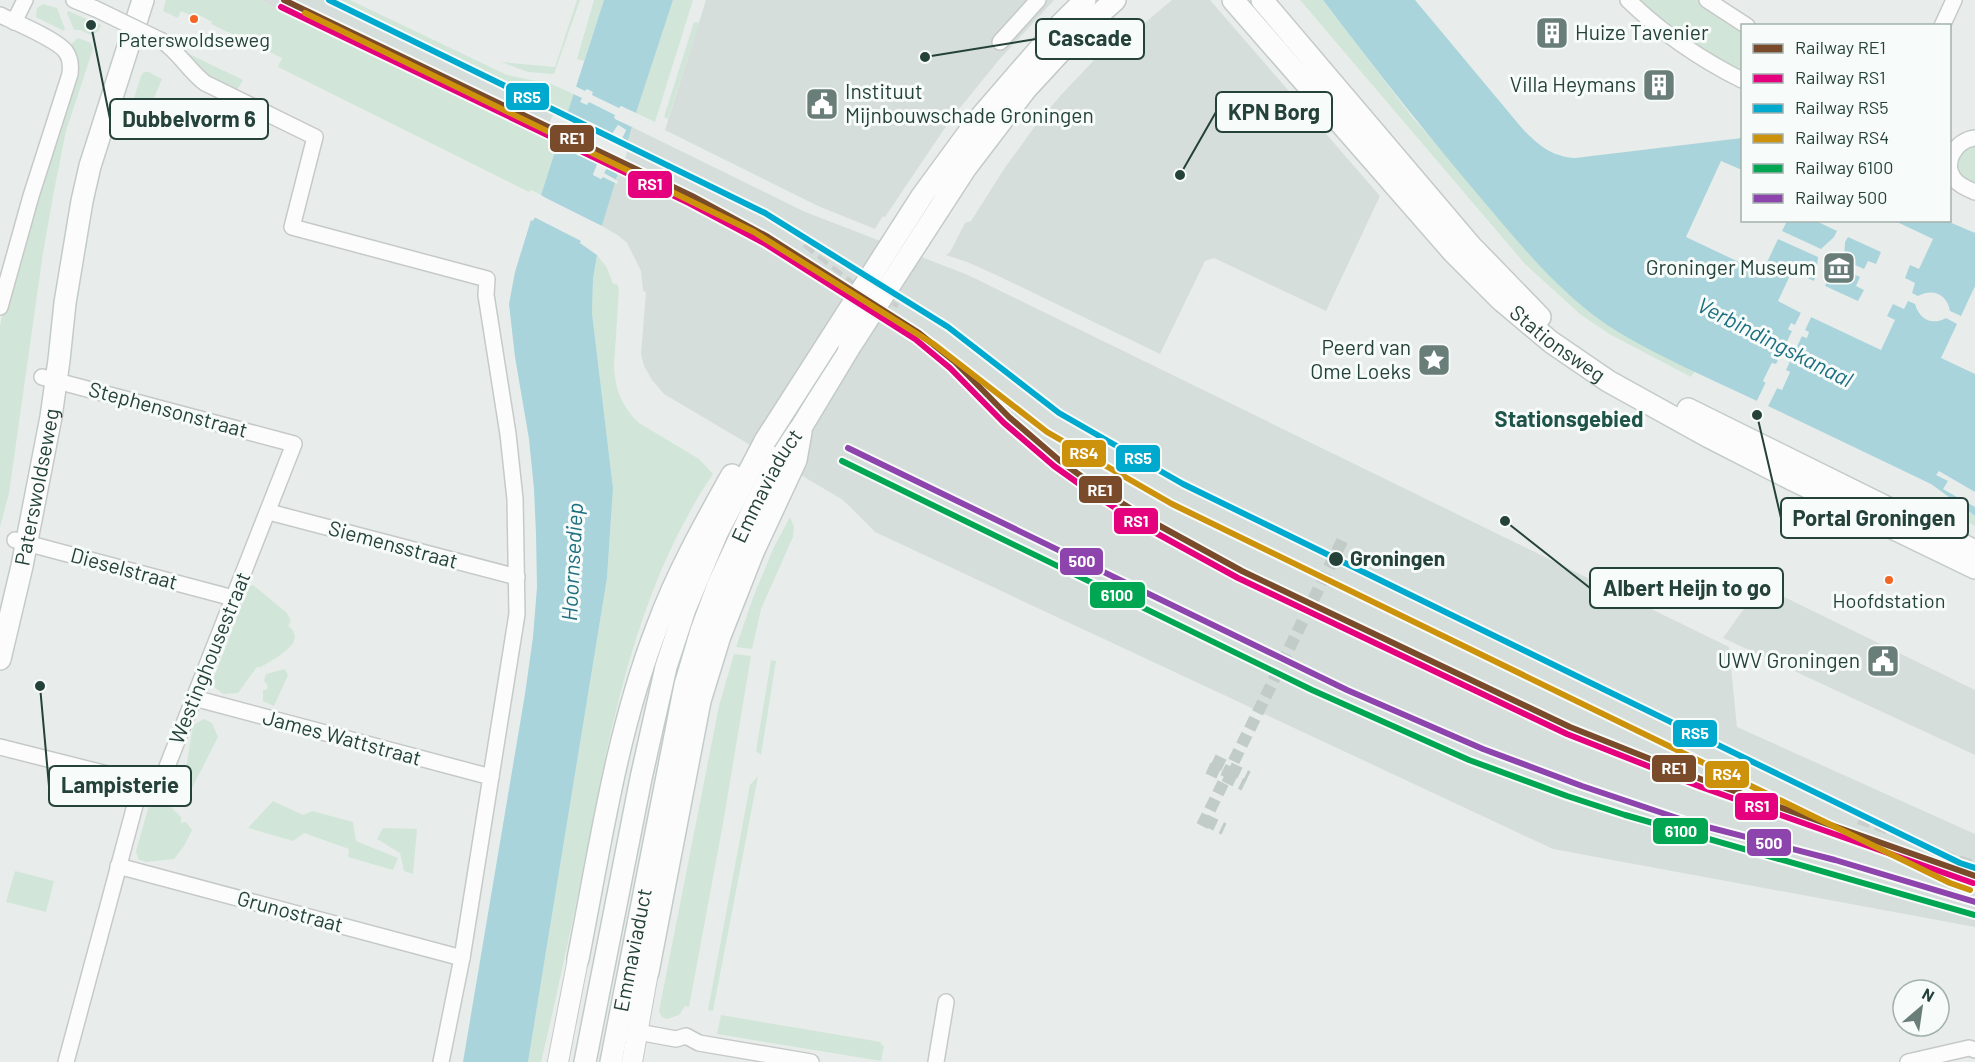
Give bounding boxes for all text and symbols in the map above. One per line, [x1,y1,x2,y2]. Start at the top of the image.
marker: Paterswoldseweg [188,13,200,25]
building icon: Huize Tavenier [1534,15,1570,51]
callout: Cascade [1036,19,1144,59]
place label: Huize Tavenier [1575,19,1709,44]
text: Cascade [1048,24,1132,50]
legend [1741,24,1951,222]
place label: Paterswoldseweg [118,27,270,51]
text: Railway RE1 [1795,36,1886,58]
text: Railway RS1 [1795,66,1886,88]
building icon: Villa Heymans [1641,67,1677,103]
place label: Villa Heymans [1510,71,1636,96]
place label: Instituut Mijnbouwschade Groningen [845,78,1094,127]
line badge: RS5 [505,82,550,111]
public building icon: Instituut Mijnbouwschade Groningen [804,86,840,122]
text: RS5 [513,87,541,106]
callout: KPN Borg [1216,92,1332,132]
text: Railway RS5 [1795,96,1889,118]
text: KPN Borg [1228,98,1320,124]
callout: Dubbelvorm 6 [110,99,268,139]
text: Dubbelvorm 6 [122,105,256,131]
line badge: RE1 [549,124,595,153]
text: Railway RS4 [1795,126,1889,148]
text: RE1 [560,128,584,147]
text: Railway 6100 [1795,156,1893,178]
line badge: RS1 [627,170,673,199]
text: RS1 [637,174,663,193]
text: Railway 500 [1795,186,1887,208]
museum icon: Groninger Museum [1821,250,1857,286]
place label: Groninger Museum [1646,254,1816,279]
water label: Verbindingskanaal [1693,291,1858,392]
street label: Stationsweg [1505,299,1611,387]
place label: Peerd van Ome Loeks [1310,334,1411,383]
place icon: Peerd van Ome Loeks [1416,342,1452,378]
street label: Stephensonstraat [86,375,250,442]
district label: Stationsgebied [1495,405,1643,431]
street label: Paterswoldseweg [8,407,63,567]
street label: Emmaviaduct [725,423,807,546]
line badge: RS4 [1061,439,1107,468]
text: RS4 [1069,443,1099,462]
line badge: RS5 [1115,444,1161,473]
text: RS5 [1124,448,1152,467]
line badge: RE1 [1078,475,1123,504]
text: RE1 [1088,480,1112,499]
callout: Portal Groningen [1781,498,1968,538]
water label: Hoornsediep [555,502,587,622]
text: Portal Groningen [1793,504,1955,530]
line badge: RS1 [1113,507,1159,535]
text: RS1 [1123,511,1149,530]
street label: Siemensstraat [326,514,461,573]
street label: Dieselstraat [68,541,181,594]
place label: Groningen [1350,545,1445,570]
line badge: 500 [1059,547,1104,576]
marker: Groningen [1327,550,1345,568]
text: 500 [1069,551,1095,570]
street label: Westinghousestraat [163,568,255,747]
callout: Albert Heijn to go [1590,568,1783,608]
text: Albert Heijn to go [1603,574,1771,600]
marker: Hoofdstation [1883,574,1895,586]
line badge: 6100 [1089,581,1146,609]
text: 6100 [1101,585,1133,604]
place label: Hoofdstation [1833,588,1945,612]
public building icon: UWV Groningen [1865,643,1901,679]
place label: UWV Groningen [1718,647,1860,672]
street label: James Wattstraat [260,703,424,770]
line badge: RS5 [1672,719,1718,748]
text: RS5 [1681,723,1709,742]
line badge: RE1 [1651,754,1697,783]
text: RE1 [1662,758,1686,777]
line badge: RS4 [1704,760,1750,789]
text: RS4 [1712,764,1742,783]
callout: Lampisterie [49,766,191,806]
text: Lampisterie [61,771,179,797]
line badge: RS1 [1734,792,1779,821]
text: RS1 [1744,796,1770,815]
line badge: 6100 [1652,817,1709,845]
text: 6100 [1665,821,1697,840]
line badge: 500 [1746,828,1792,857]
text: 500 [1756,833,1782,852]
street label: Grunostraat [235,884,346,937]
street label: Emmaviaduct [607,886,656,1014]
north arrow [1891,978,1951,1038]
text: N [1919,984,1938,1005]

